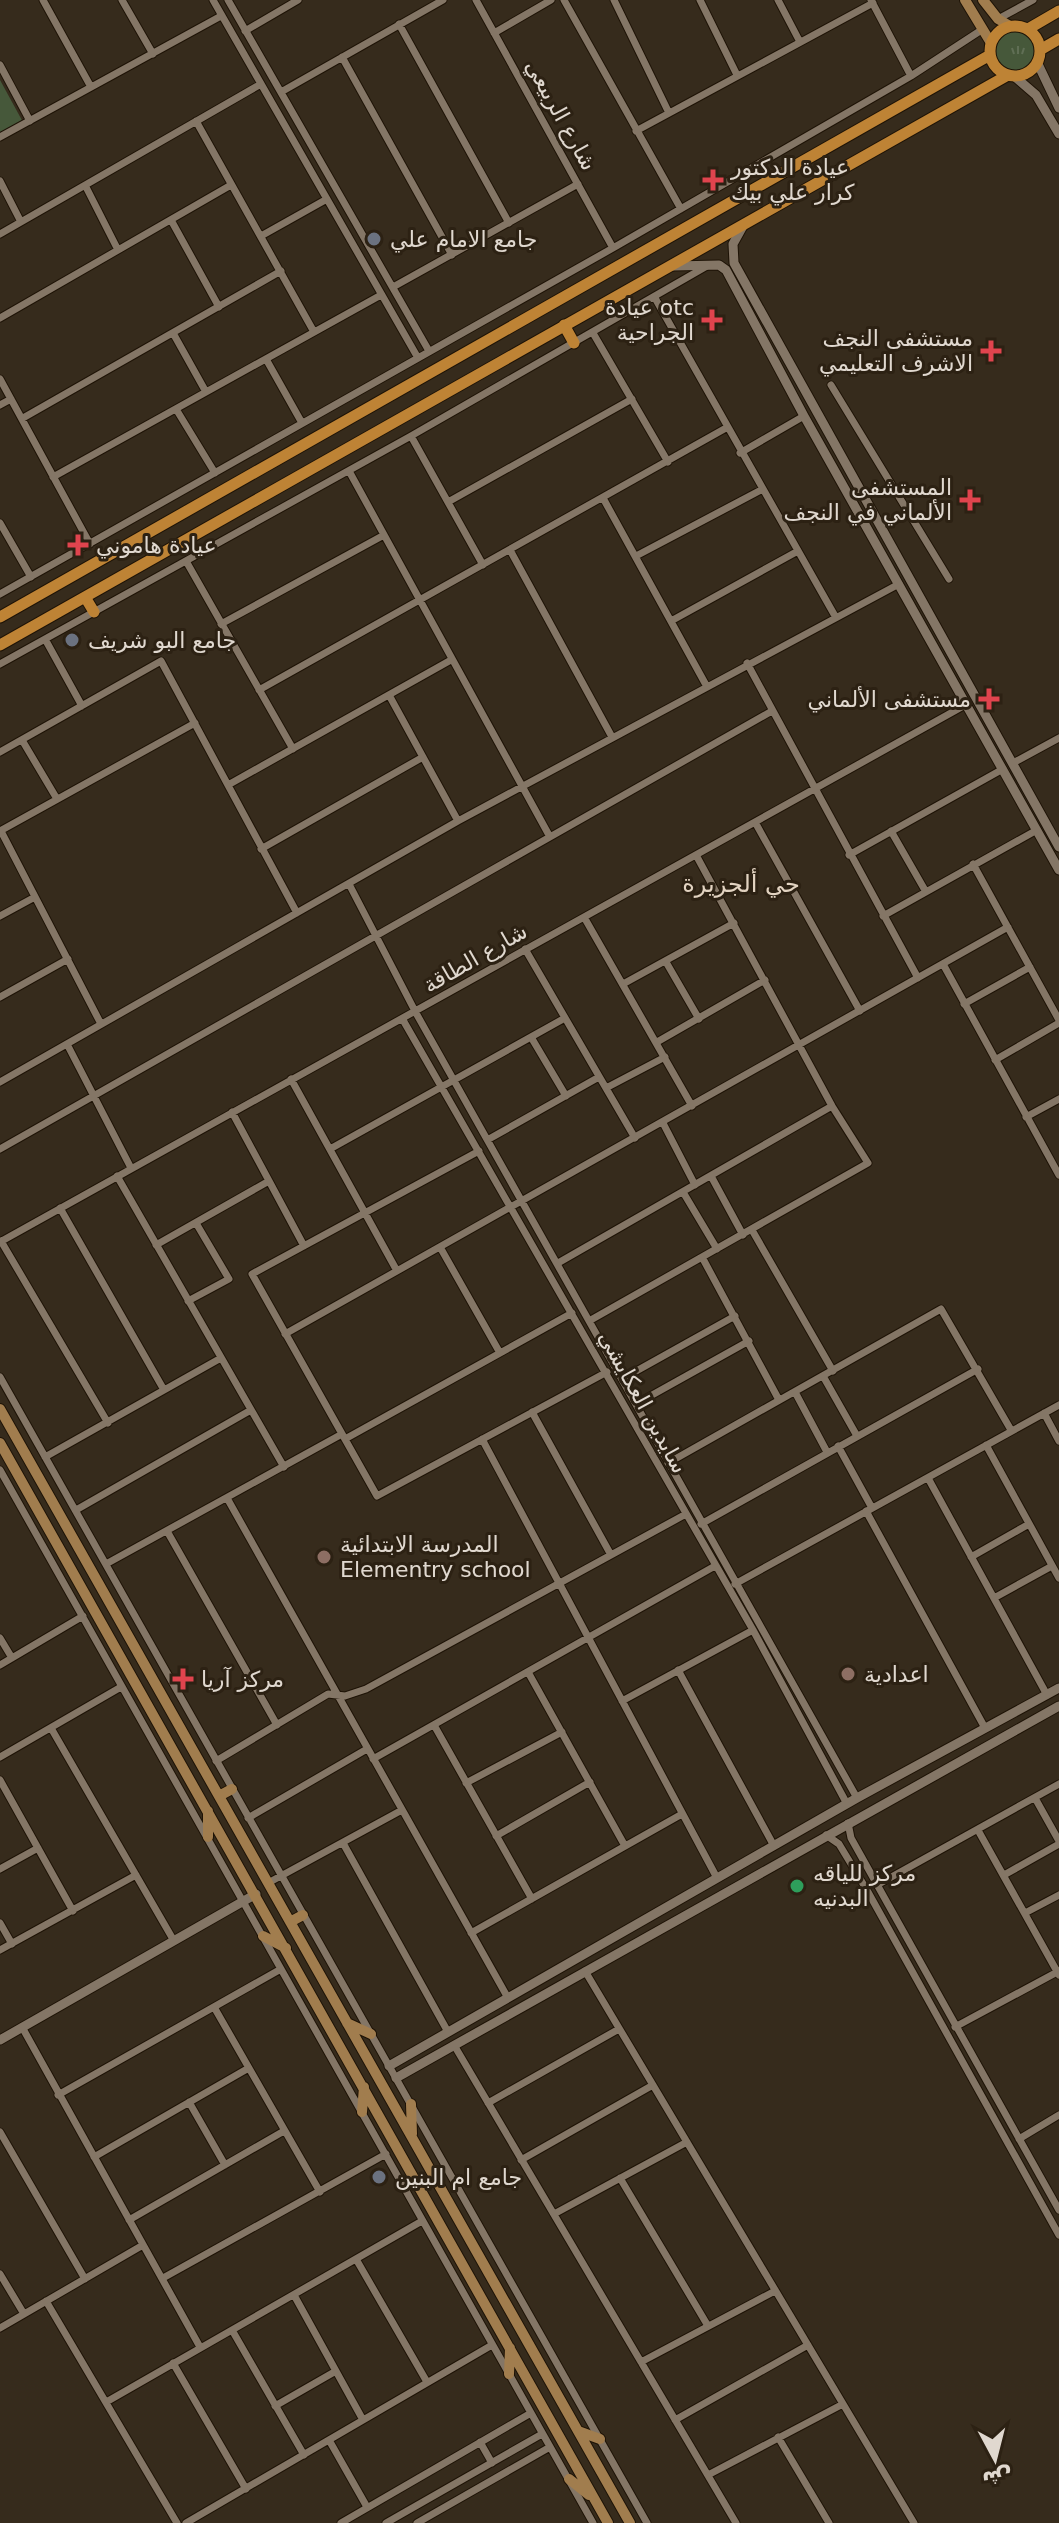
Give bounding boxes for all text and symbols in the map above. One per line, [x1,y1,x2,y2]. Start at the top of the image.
street label: شارع الربيعي [519,55,602,175]
place label: عيادة الدكتور كرار علي بيك [730,155,855,206]
marker: عيادة الدكتور كرار علي بيك [702,169,724,191]
place label: جامع الامام علي [390,227,537,253]
marker: جامع الامام علي [365,230,383,248]
place label: عيادة otc الجراحية [605,295,694,345]
marker: عيادة otc الجراحية [701,309,723,331]
place label: مستشفى النجف الاشرف التعليمي [819,326,973,377]
marker: مستشفى النجف الاشرف التعليمي [980,340,1002,362]
place label: المستشفى الألماني في النجف [783,475,952,526]
marker: المستشفى الألماني في النجف [959,489,981,511]
place label: عيادة هاموني [96,533,217,559]
marker: عيادة هاموني [67,534,89,556]
place label: جامع البو شريف [88,628,236,653]
marker: جامع البو شريف [63,631,81,649]
place label: مستشفى الألماني [808,686,971,713]
marker: مستشفى الألماني [978,688,1000,710]
district label: حي ألجزيرة [682,868,800,898]
street label: شارع الطاقة [419,918,531,998]
street label: سايدين العكايشي [593,1326,692,1478]
place label: المدرسة الابتدائية Elementry school [340,1532,531,1582]
marker: المدرسة الابتدائية Elementry school [315,1548,333,1566]
place label: اعدادية [864,1662,929,1687]
marker: اعدادية [839,1665,857,1683]
place label: مركز آريا [201,1666,284,1692]
marker: مركز آريا [172,1668,194,1690]
place label: مركز للياقه البدنيه [813,1861,916,1911]
marker: مركز للياقه البدنيه [788,1877,806,1895]
place label: جامع ام البنين [395,2165,522,2190]
marker: جامع ام البنين [370,2168,388,2186]
north arrow [955,2419,1035,2499]
text: ش [981,2464,1014,2493]

